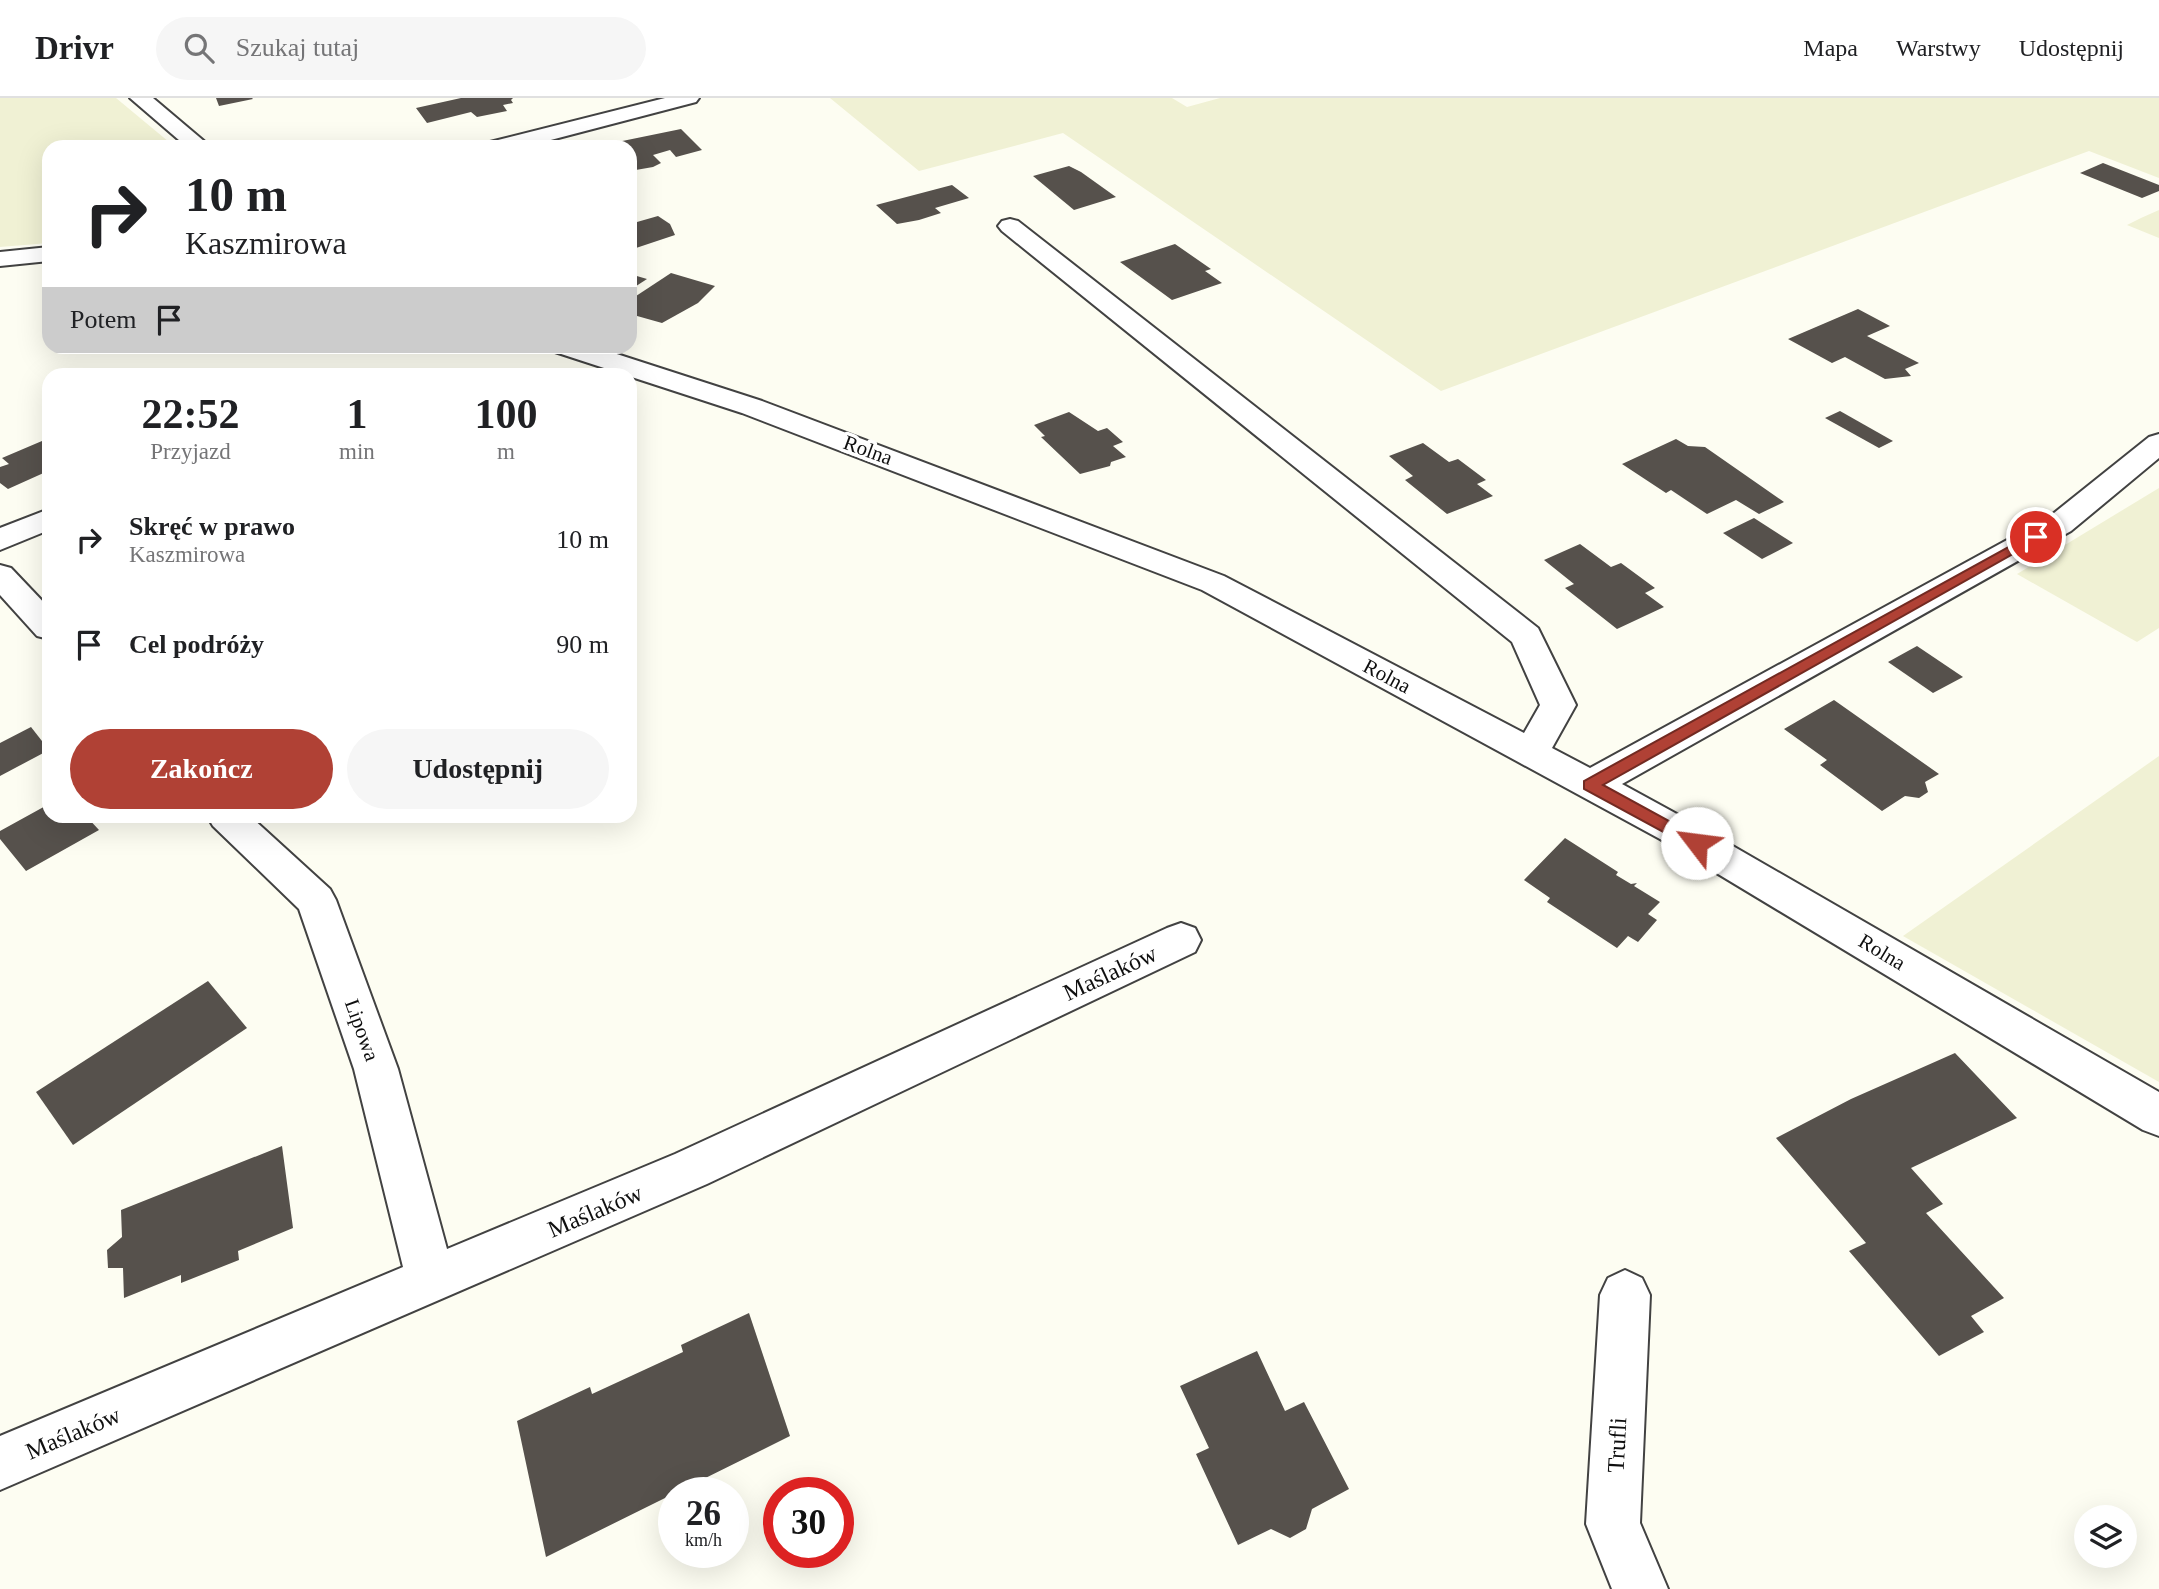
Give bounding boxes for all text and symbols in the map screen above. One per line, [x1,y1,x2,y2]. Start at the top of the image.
search box [156,17,646,80]
icon: search [180,29,218,67]
text: Drivr [35,30,114,66]
text: Szukaj tutaj [236,33,359,62]
text: Mapa [1803,35,1858,61]
text: Warstwy [1896,35,1981,61]
text: Udostępnij [2019,35,2124,61]
text: 10 m [185,167,287,222]
icon: right [70,168,161,259]
text: Kaszmirowa [185,225,347,261]
icon: arrive [150,301,188,339]
text: Potem [70,305,136,334]
text: 22:52 [142,391,240,437]
text: 1 [346,391,367,437]
text: 100 [474,391,537,437]
street label: Rolna [840,430,896,470]
text: Przyjazd [150,439,231,464]
text: min [339,439,375,464]
text: m [497,439,515,464]
pin [2006,507,2066,567]
text: Skręć w prawo [129,512,295,541]
icon: arrive [2017,518,2055,556]
icon: right [70,521,108,559]
text: 10 m [556,525,609,554]
text: Kaszmirowa [129,542,245,567]
icon: arrive [70,626,108,664]
text: Cel podróży [129,630,264,659]
text: 90 m [556,630,609,659]
street label: Rolna [1359,654,1415,699]
button: Zakończ [70,729,333,809]
button: Udostępnij [347,729,609,809]
position arrow [1660,806,1734,880]
street label: Rolna [1854,929,1910,976]
street label: Maślaków [1059,940,1161,1006]
street label: Lipowa [340,996,384,1065]
street label: Maślaków [544,1179,647,1243]
street label: Maślaków [22,1401,125,1465]
street label: Trufli [1603,1416,1631,1473]
speed limit sign: 30 [763,1477,854,1568]
text: 26 [686,1494,721,1533]
map controls [2074,1505,2137,1568]
button: layers [2074,1505,2137,1568]
text: km/h [685,1530,722,1550]

